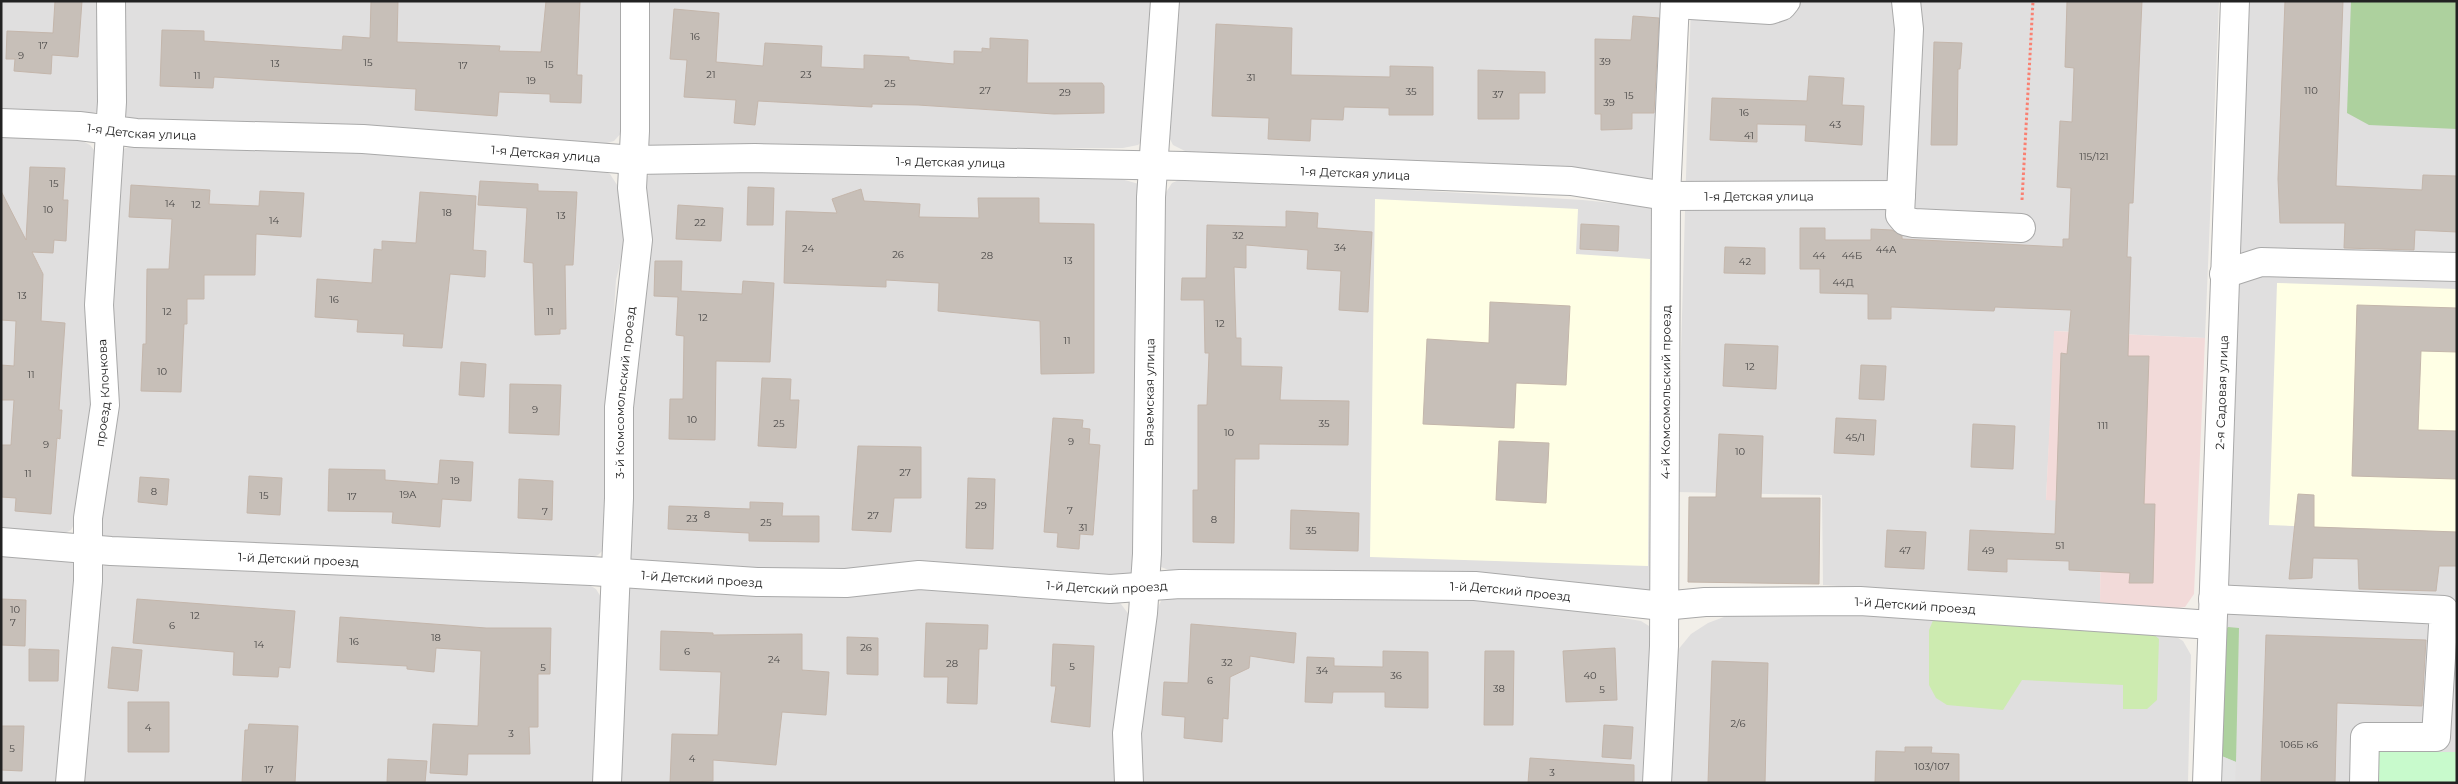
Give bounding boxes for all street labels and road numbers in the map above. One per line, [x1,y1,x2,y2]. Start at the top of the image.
street label: 1-я Детская улица [86,120,196,142]
street label: 1-я Детская улица [491,141,601,165]
street label: 1-я Детская улица [896,153,1005,170]
street label: 1-я Детская улица [1300,163,1410,182]
street label: 1-я Детская улица [1704,188,1814,203]
street label: 3-й Комсомольский проезд [612,305,638,479]
street label: 4-й Комсомольский проезд [1657,305,1673,479]
street label: 2-я Садовая улица [2211,335,2231,450]
street label: Вяземская улица [1141,338,1157,446]
street label: проезд Клочкова [91,339,113,448]
street label: 1-й Детский проезд [238,549,360,569]
street label: 1-й Детский проезд [641,567,763,590]
street label: 1-й Детский проезд [1046,577,1168,597]
street label: 1-й Детский проезд [1450,578,1572,604]
street label: 1-й Детский проезд [1855,593,1977,616]

